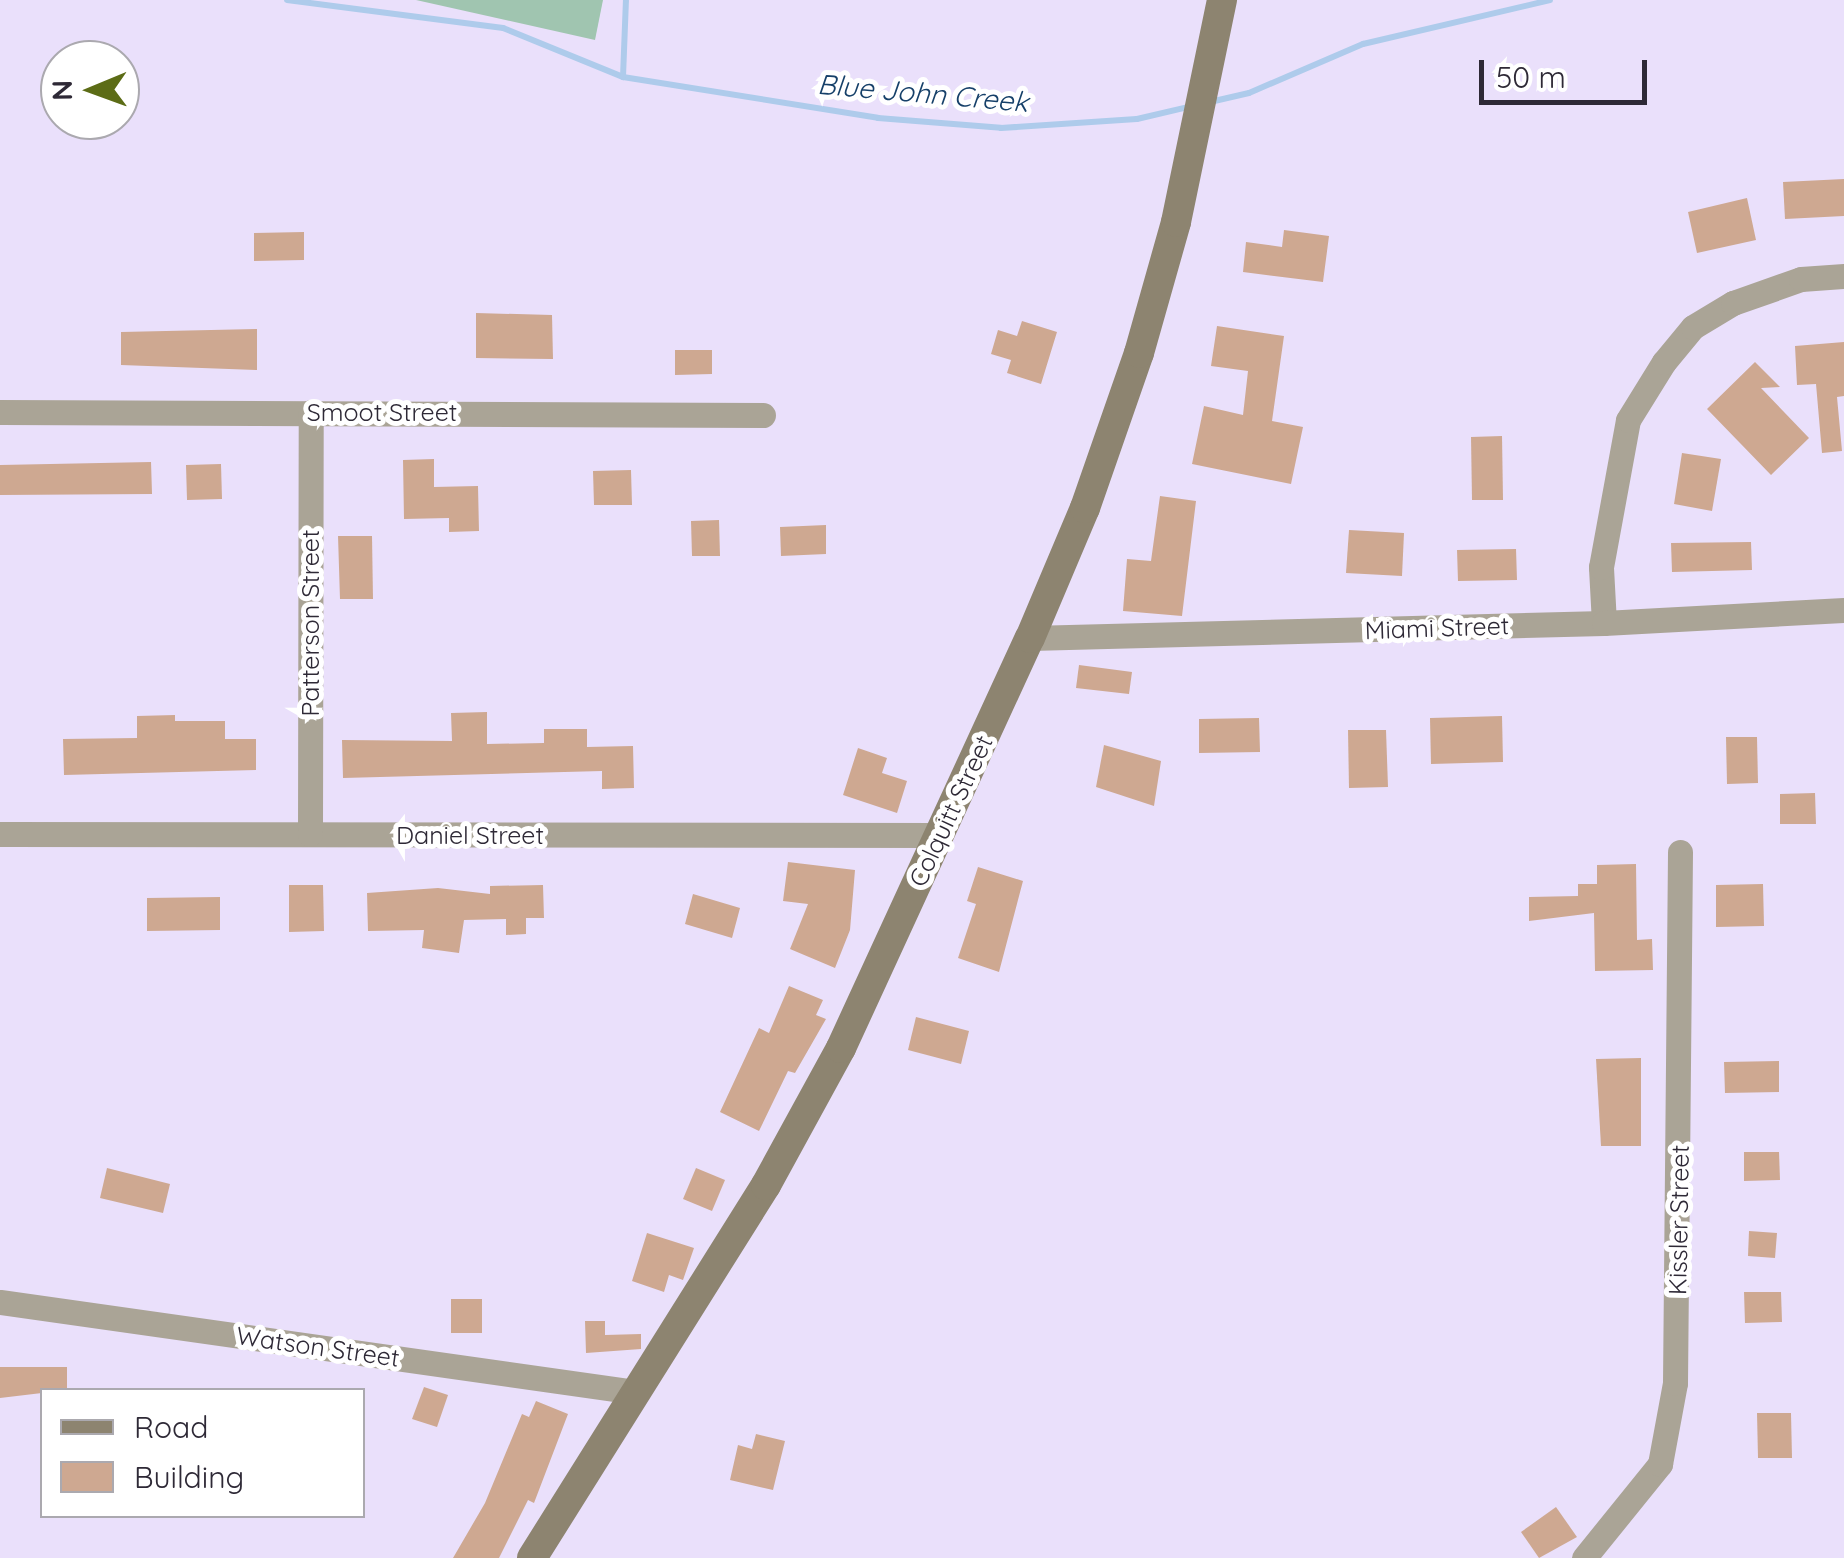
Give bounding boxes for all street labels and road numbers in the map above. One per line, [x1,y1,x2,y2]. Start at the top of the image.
street label: Smoot Street [307,397,457,427]
street label: Patterson Street [295,530,325,716]
street label: Miami Street [1364,610,1510,646]
street label: Colquitt Street [903,730,999,892]
street label: Daniel Street [396,820,544,850]
street label: Kissler Street [1663,1145,1695,1295]
street label: Watson Street [234,1321,402,1373]

